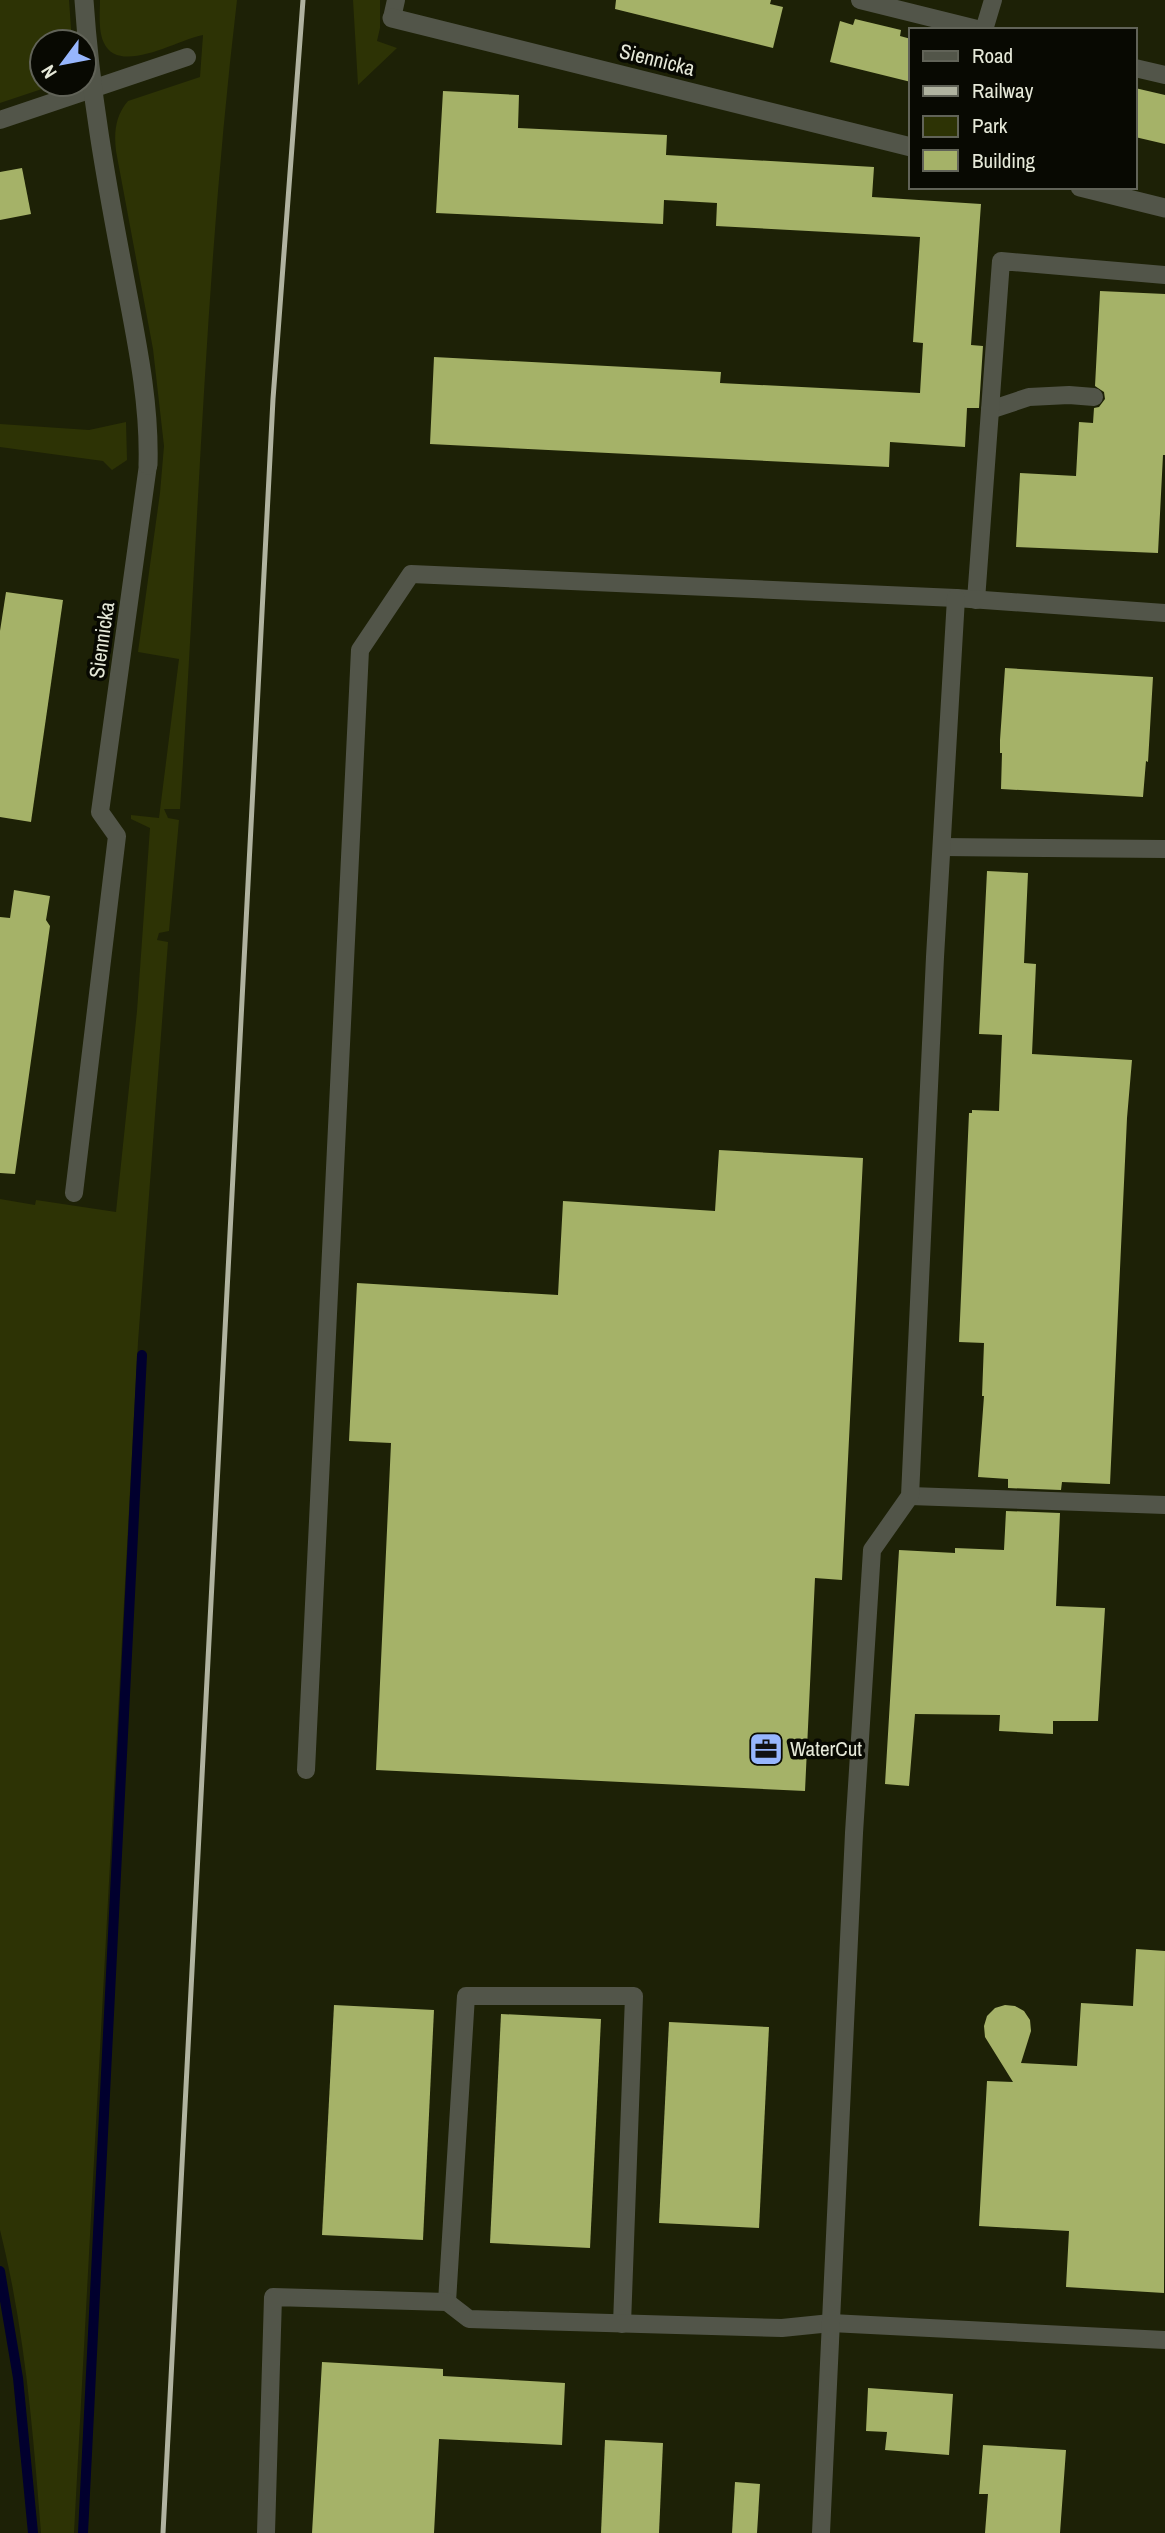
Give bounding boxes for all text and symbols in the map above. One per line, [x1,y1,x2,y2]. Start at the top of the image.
north arrow [28,28,98,98]
legend [909,28,1137,189]
street label: Siennicka [616,36,698,83]
text: Road [972,41,1013,70]
text: N [35,60,63,84]
text: Railway [972,76,1034,105]
text: Park [972,111,1008,140]
text: Building [972,146,1036,175]
street label: Siennicka [82,600,121,680]
office icon: WaterCut [747,1730,785,1768]
place label: WaterCut [790,1734,862,1763]

